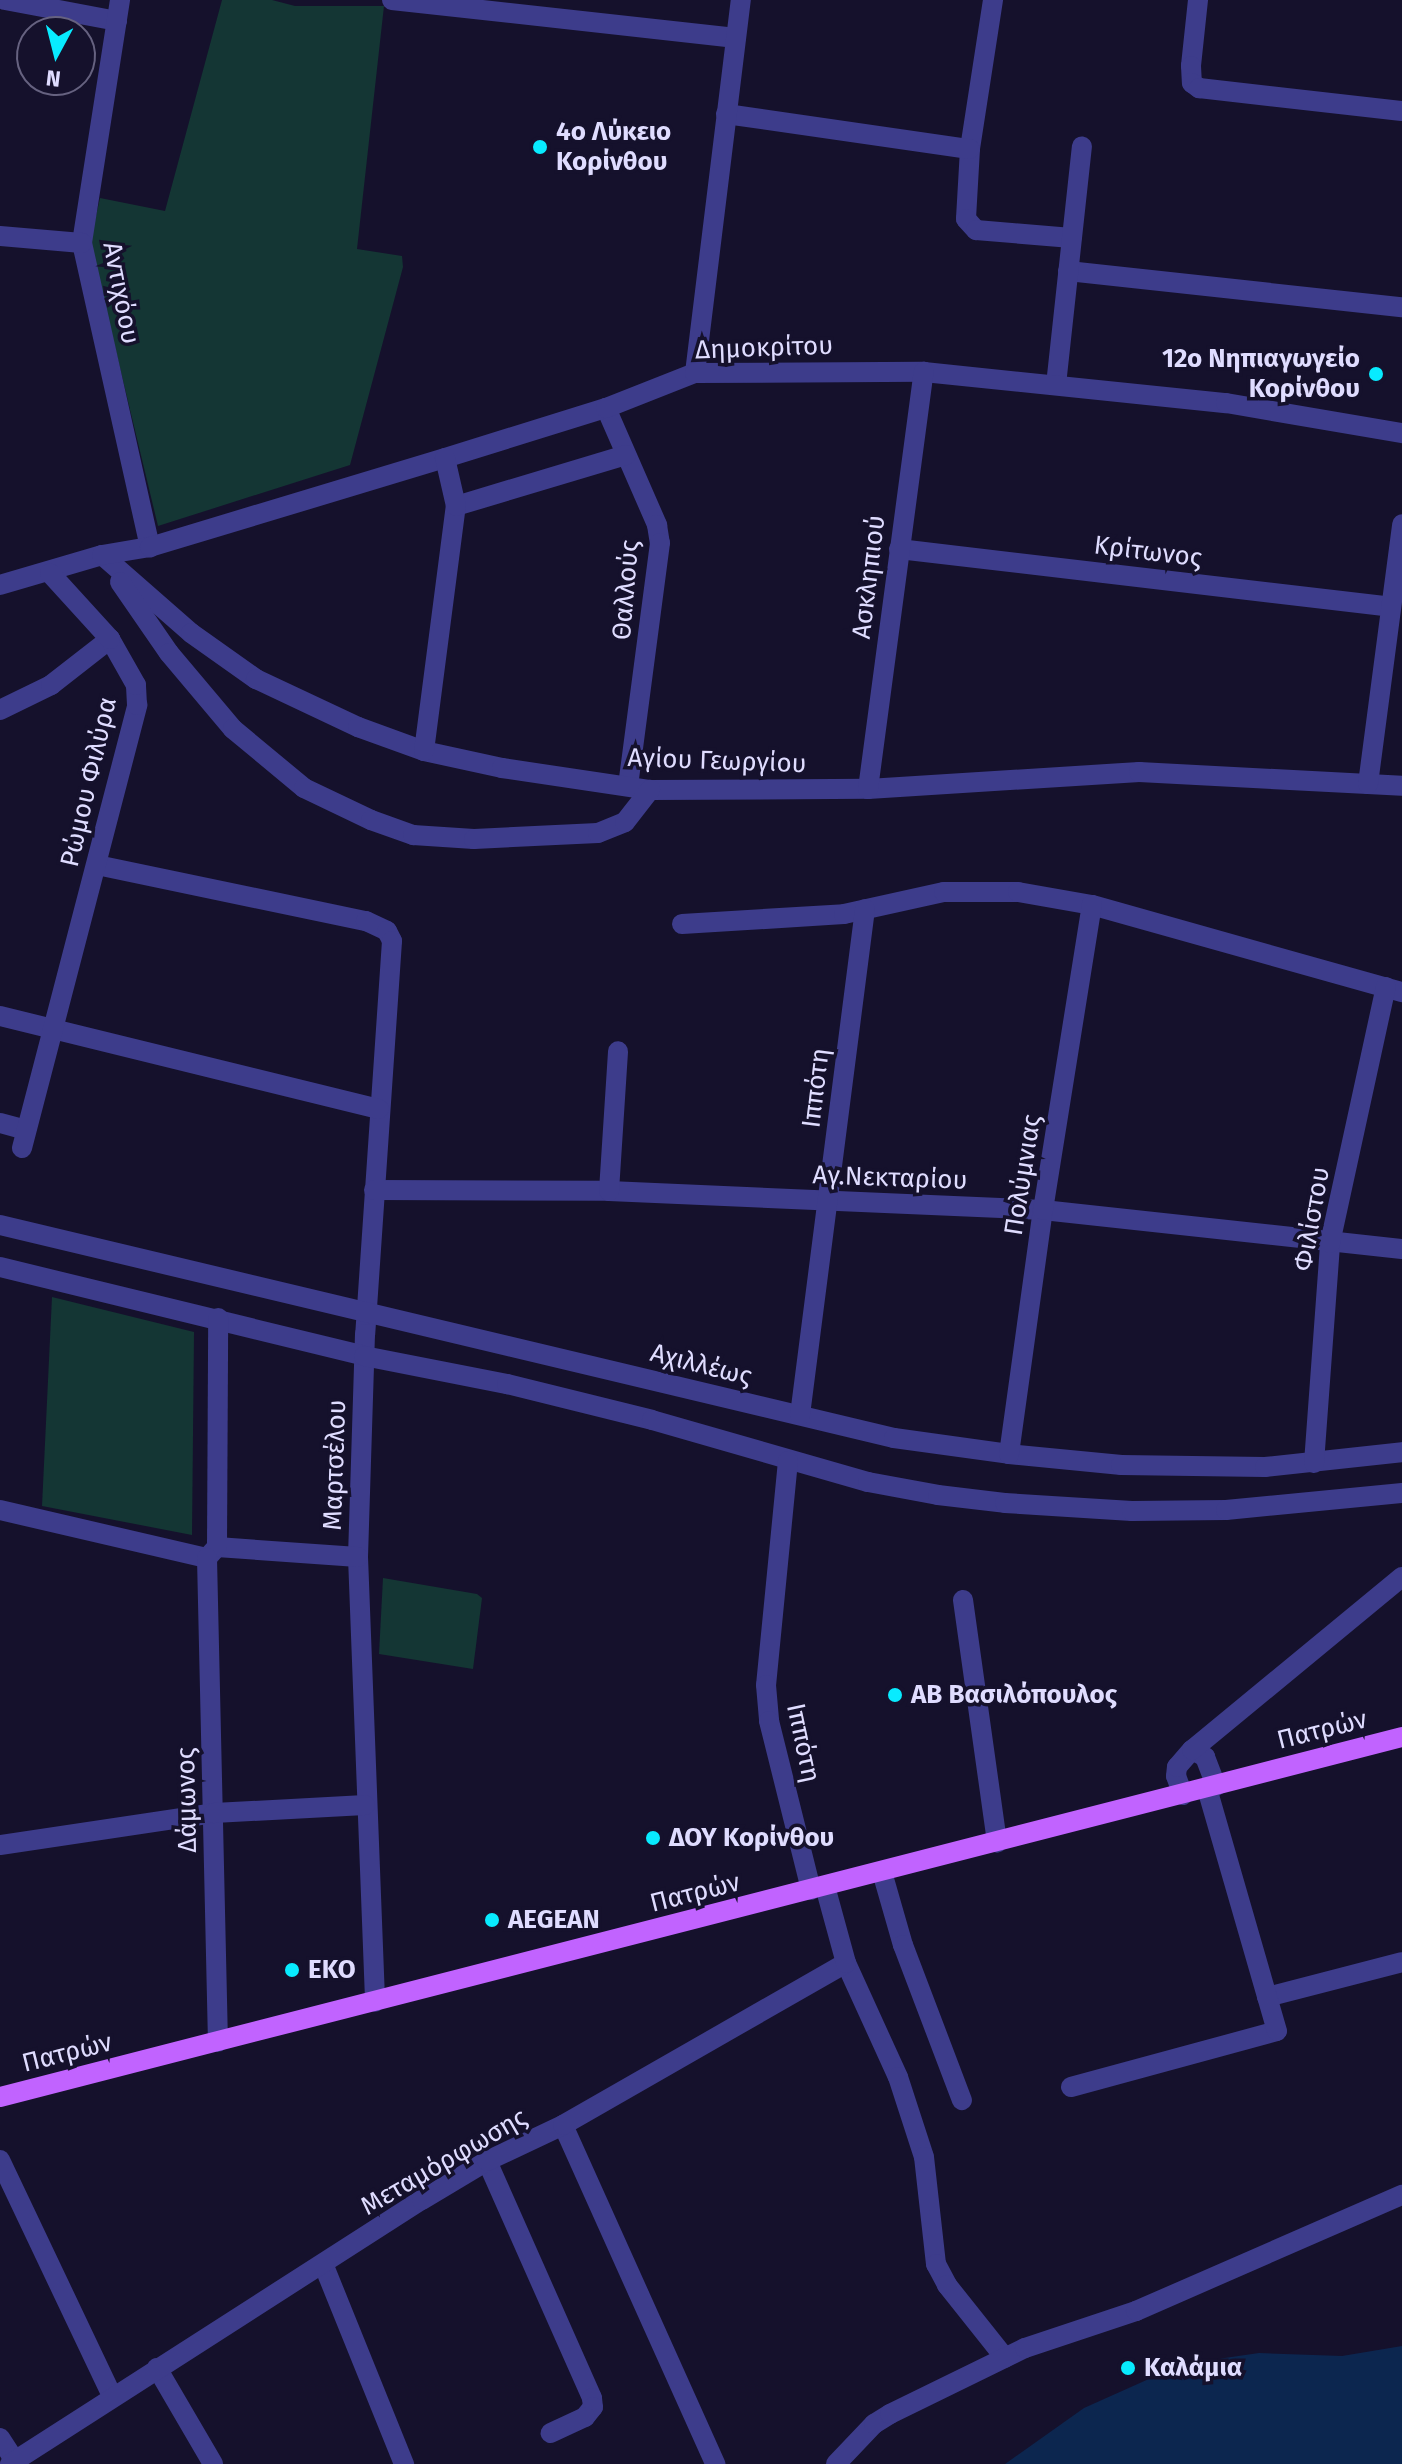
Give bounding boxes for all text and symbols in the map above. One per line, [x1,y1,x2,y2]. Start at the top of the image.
north arrow [16,16,96,96]
text: N [44,64,62,93]
place label: 4ο Λύκειο Κορίνθου [556,116,671,178]
marker: 4ο Λύκειο Κορίνθου [531,138,549,156]
street label: Αντιχόου [96,239,146,347]
street label: Δημοκρίτου [694,330,834,366]
place label: 12ο Νηπιαγωγείο Κορίνθου [1162,343,1360,404]
marker: 12ο Νηπιαγωγείο Κορίνθου [1367,365,1385,383]
street label: Ασκληπιού [846,513,892,641]
street label: Κρίτωνος [1092,530,1204,574]
street label: Θαλλούς [606,538,646,642]
street label: Ρώμου Φιλύρα [54,694,124,870]
street label: Αγίου Γεωργίου [627,742,807,780]
street label: Ιππότη [796,1046,836,1130]
street label: Πολύμνιας [998,1112,1048,1238]
street label: Αγ.Νεκταρίου [812,1160,968,1196]
street label: Φιλίστου [1288,1165,1336,1273]
street label: Αχιλλέως [647,1337,755,1393]
street label: Μαρτσέλου [317,1399,353,1531]
place label: ΑΒ Βασιλόπουλος [911,1679,1117,1711]
marker: ΑΒ Βασιλόπουλος [886,1686,904,1704]
street label: Ιππότη [779,1701,827,1785]
street label: Πατρών [1274,1704,1370,1756]
street label: Δάμωνος [170,1747,204,1853]
place label: ΔΟΥ Κορίνθου [669,1822,834,1854]
marker: ΔΟΥ Κορίνθου [644,1829,662,1847]
street label: Πατρών [647,1867,743,1919]
place label: AEGEAN [508,1904,600,1936]
marker: AEGEAN [483,1911,501,1929]
place label: EKO [308,1954,356,1986]
marker: EKO [283,1961,301,1979]
street label: Πατρών [19,2027,115,2079]
street label: Μεταμόρφωσης [355,2102,533,2222]
place label: Καλάμια [1144,2352,1242,2384]
marker: Καλάμια [1119,2359,1137,2377]

